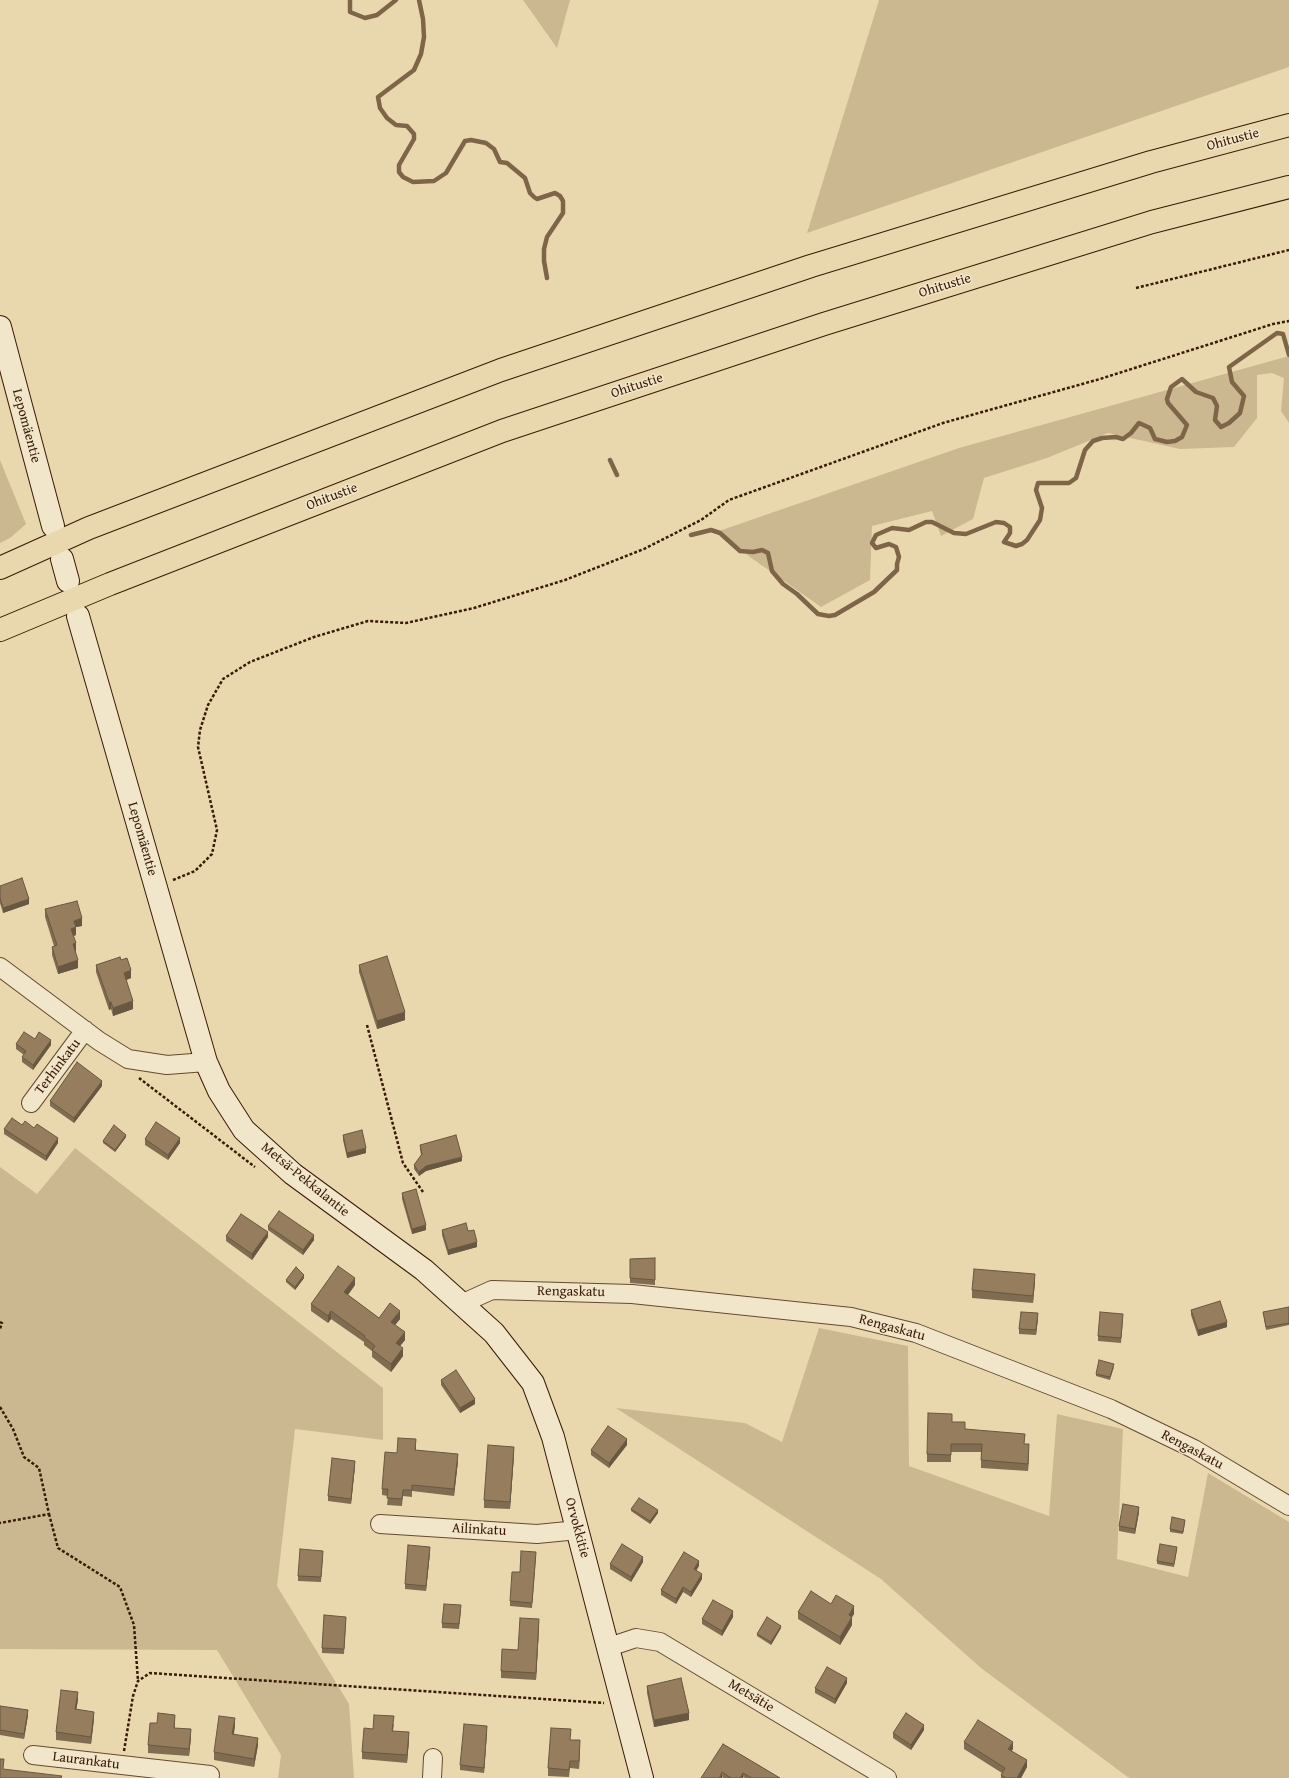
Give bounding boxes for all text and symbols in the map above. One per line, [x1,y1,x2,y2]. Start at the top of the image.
street label: Ohitustie [1205,125,1261,155]
street label: Ohitustie [917,270,973,302]
street label: Ohitustie [609,370,665,402]
street label: Lepomäentie [8,387,44,465]
street label: Ohitustie [304,480,360,514]
street label: Lepomäentie [123,800,161,878]
street label: Terhinkatu [32,1036,84,1098]
street label: Metsä-Pekkalantie [257,1139,353,1221]
street label: Rengaskatu [537,1283,605,1301]
street label: Rengaskatu [857,1311,927,1345]
street label: Rengaskatu [1158,1427,1226,1473]
street label: Orvokkitie [561,1496,593,1560]
street label: Ailinkatu [451,1520,507,1540]
street label: Metsätie [725,1676,777,1716]
street label: Laurankatu [52,1749,120,1773]

